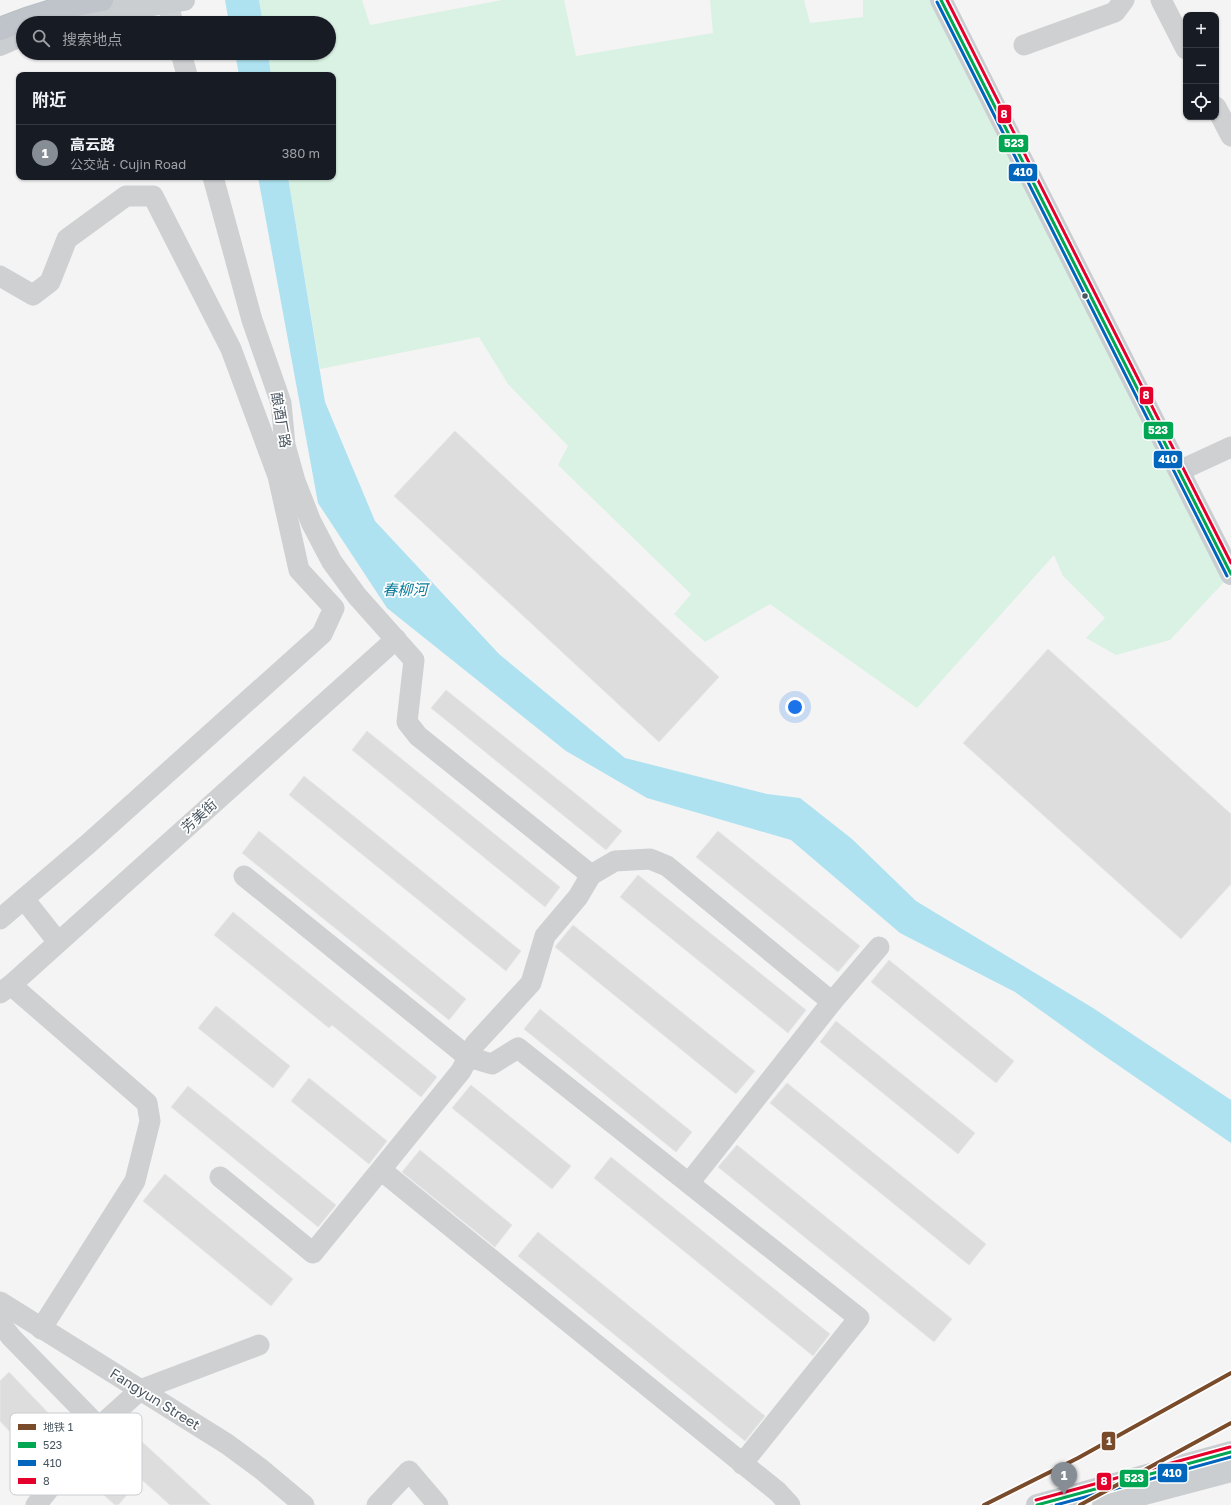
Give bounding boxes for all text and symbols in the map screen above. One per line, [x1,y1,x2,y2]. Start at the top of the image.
map controls [1183,12,1219,120]
button: + [1183,12,1219,48]
search box [16,16,336,60]
icon: search [30,27,52,49]
text: 搜索地点 [62,30,122,48]
button: − [1183,48,1219,84]
button: locate [1183,84,1219,120]
text: 附近 [32,89,66,110]
line badge: 8 [997,104,1012,124]
text: 8 [1000,107,1008,120]
line badge: 523 [998,134,1029,153]
text: 高云路 [70,135,115,153]
text: 523 [1004,136,1024,149]
text: 1 [42,145,48,161]
text: 380 m [282,145,320,161]
text: 公交站 · Cujin Road [70,156,186,172]
line badge: 410 [1008,163,1038,182]
text: 410 [1013,165,1033,178]
unlabelled marker [1080,291,1090,301]
line badge: 8 [1139,386,1154,405]
text: 8 [1142,388,1150,401]
street label: 酿酒厂路 [268,391,295,449]
line badge: 523 [1143,421,1174,440]
text: 523 [1148,423,1168,436]
line badge: 410 [1153,450,1183,469]
text: 410 [1158,452,1178,465]
water label: 春柳河 [382,580,430,598]
your location [785,697,805,717]
street label: 芳美街 [177,795,220,836]
street label: Fangyun Street [107,1364,203,1433]
legend [10,1413,142,1495]
text: 地铁 1 [43,1420,73,1433]
line badge: 1 [1101,1431,1116,1451]
text: 1 [1106,1434,1112,1447]
text: 523 [43,1438,62,1451]
text: 410 [43,1456,62,1469]
pin: 1 [1051,1462,1077,1495]
line badge: 410 [1157,1463,1188,1483]
text: 410 [1162,1466,1182,1479]
line badge: 523 [1119,1469,1149,1488]
text: 523 [1124,1471,1144,1484]
line badge: 8 [1096,1472,1112,1491]
text: 8 [43,1474,50,1487]
text: 8 [1100,1474,1108,1487]

